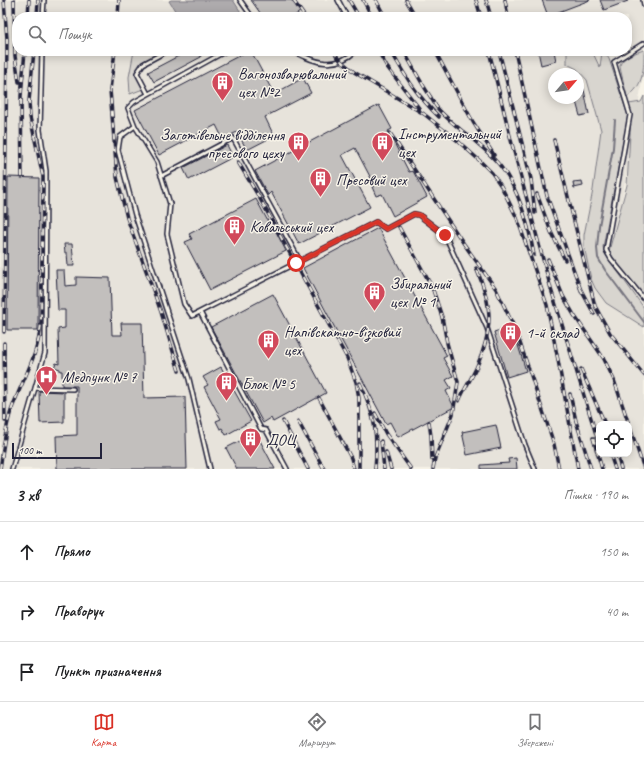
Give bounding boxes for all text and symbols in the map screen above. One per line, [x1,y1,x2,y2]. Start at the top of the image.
search box [12,12,632,56]
icon: search [26,23,48,45]
text: Пошук [58,25,91,44]
place label: Вагонозварювальний цех №2 [238,64,348,102]
north arrow [548,68,584,104]
building icon: Вагонозварювальний цех №2 [209,69,235,102]
place label: Інструментальний цех [398,124,503,162]
place label: Заготівельне відділення пресового цеху [160,125,286,163]
building icon: Інструментальний цех [370,129,396,162]
building icon: Заготівельне відділення пресового цеху [286,130,312,163]
building icon: Пресовий цех [308,166,334,199]
place label: Пресовий цех [336,170,408,190]
building icon: Ковальський цех [222,213,248,246]
place label: Ковальський цех [250,217,335,237]
route end [436,226,454,244]
route start [287,254,305,272]
place label: Збиральний цех № 1 [390,274,452,312]
building icon: Збиральний цех № 1 [362,279,388,312]
building icon: 1-й склад [497,319,523,352]
place label: Напівскатно-візковий цех [284,322,402,360]
place label: 1-й склад [526,323,580,343]
building icon: Напівскатно-візковий цех [256,327,282,360]
hospital icon: Медпунк № 7 [33,363,59,396]
place label: Медпунк № 7 [62,367,138,387]
building icon: Блок № 5 [214,370,240,403]
place label: Блок № 5 [242,374,296,394]
map controls [596,421,632,457]
button: locate [596,421,632,457]
building icon: ДОЦ [238,426,264,459]
place label: ДОЦ [266,430,298,450]
scale bar [12,441,102,460]
text: 100 m [18,443,42,457]
text: 3 хв [16,485,39,506]
text: Пішки · 190 m [564,487,628,503]
icon: ahead [16,541,38,563]
text: Прямо [54,542,90,561]
text: 150 m [600,544,628,560]
icon: right [16,601,38,623]
text: Праворуч [54,602,103,621]
text: 40 m [606,604,628,620]
icon: arrive [16,661,38,683]
text: Пункт призначення [54,662,161,681]
tab: Карта [91,711,116,749]
tab: Маршрут [299,711,335,749]
tab: Збережені [517,711,553,749]

